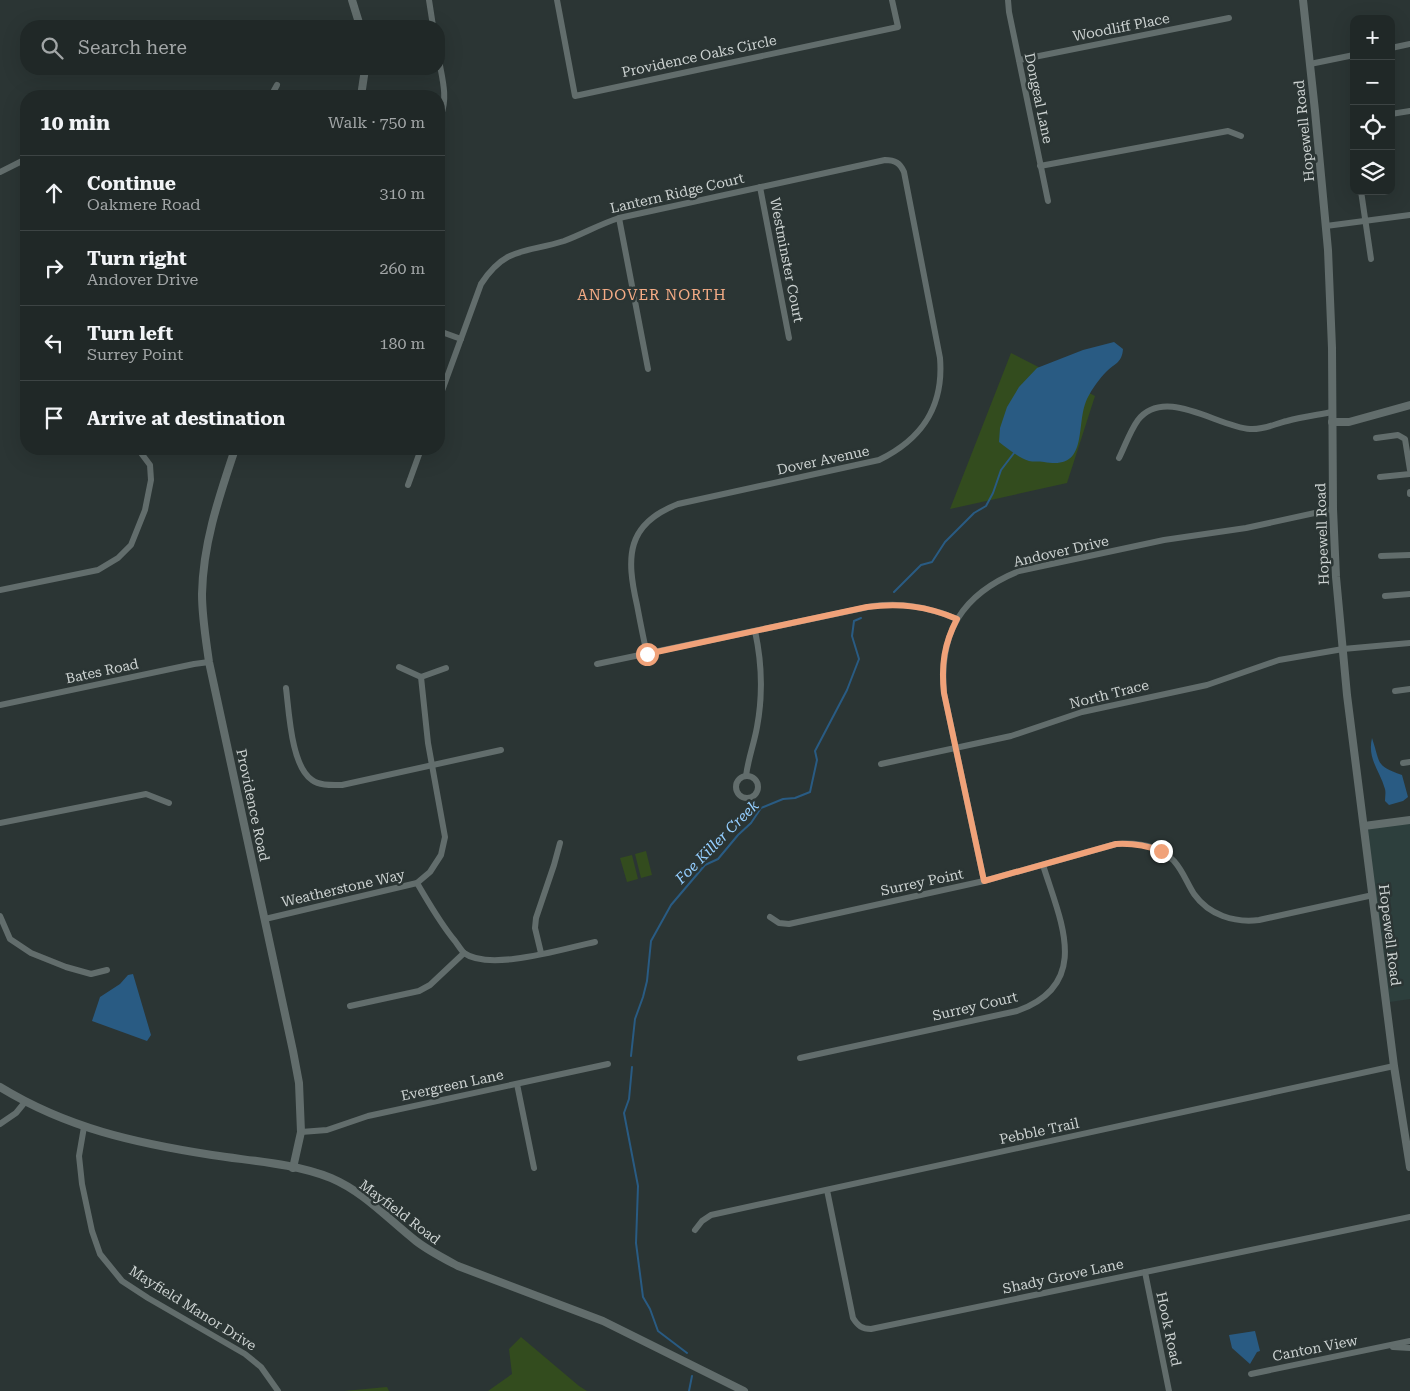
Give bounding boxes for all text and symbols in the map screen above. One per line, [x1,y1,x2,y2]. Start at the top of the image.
street label: Woodliff Place [1071,10,1171,44]
map controls [1350,15,1395,195]
button: + [1350,15,1395,60]
search box [20,20,445,75]
street label: Providence Oaks Circle [620,32,778,80]
icon: search [38,34,66,62]
text: Search here [78,36,187,59]
street label: Dongeal Lane [1022,51,1056,145]
button: − [1350,60,1395,105]
street label: Hopewell Road [1291,79,1317,183]
button: locate [1350,105,1395,150]
text: 10 min [40,111,110,135]
text: Walk · 750 m [328,113,425,132]
button: layers [1350,150,1395,195]
street label: Lantern Ridge Court [608,170,746,216]
text: Continue [87,172,176,195]
icon: ahead [40,179,68,207]
text: 310 m [379,184,425,203]
text: Oakmere Road [87,195,200,214]
street label: Westminster Court [767,196,807,324]
text: Turn right [87,247,187,270]
icon: right [40,254,68,282]
text: 260 m [379,259,425,278]
text: Andover Drive [87,270,198,289]
district label: ANDOVER NORTH [577,286,727,304]
text: Turn left [87,322,173,345]
icon: left [40,329,68,357]
text: 180 m [379,334,425,353]
text: Surrey Point [87,345,183,364]
icon: arrive [40,404,68,432]
text: Arrive at destination [87,407,285,430]
street label: Dover Avenue [775,442,871,478]
street label: Hopewell Road [1312,483,1332,585]
street label: Andover Drive [1012,532,1111,570]
route start [636,643,659,666]
street label: Bates Road [64,655,140,687]
street label: North Trace [1068,676,1151,712]
street label: Providence Road [233,747,273,863]
water label: Foe Killer Creek [671,796,763,888]
route end [1150,840,1173,863]
street label: Surrey Point [879,865,965,899]
street label: Weatherstone Way [280,866,407,910]
street label: Hopewell Road [1376,883,1404,987]
street label: Surrey Court [931,988,1019,1024]
street label: Evergreen Lane [399,1066,505,1104]
street label: Pebble Trail [998,1115,1081,1147]
street label: Mayfield Road [356,1176,444,1248]
street label: Shady Grove Lane [1001,1255,1125,1297]
street label: Mayfield Manor Drive [127,1262,260,1354]
street label: Hook Road [1153,1290,1185,1368]
street label: Canton View [1271,1332,1359,1364]

